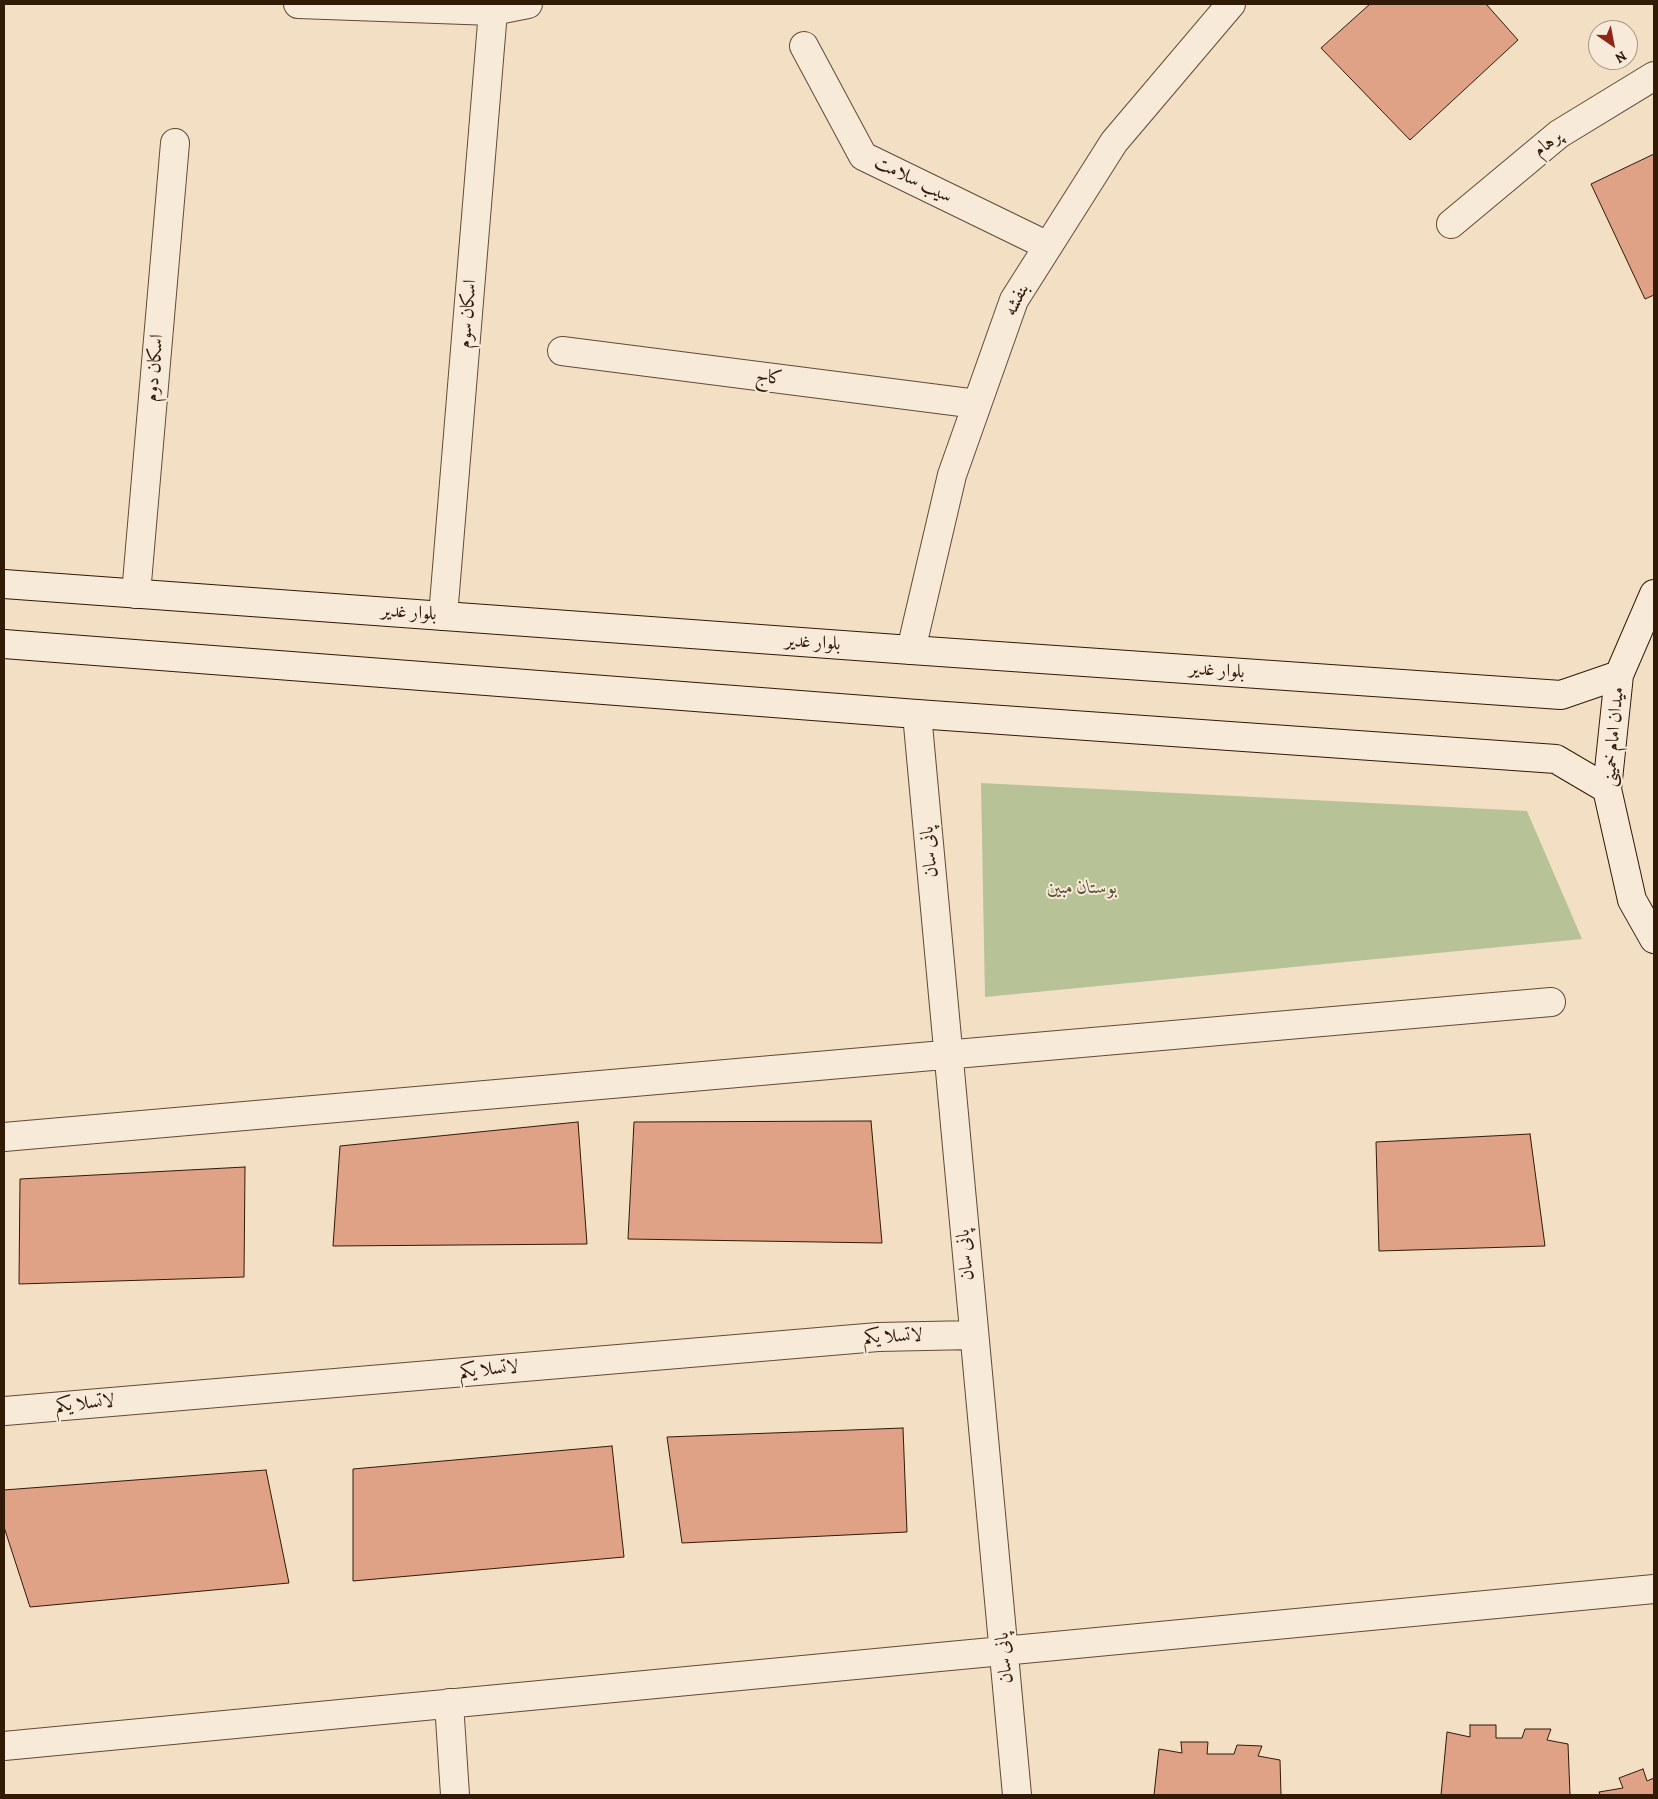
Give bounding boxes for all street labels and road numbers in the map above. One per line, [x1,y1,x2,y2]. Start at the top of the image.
street label: پرهام [1529,126,1567,162]
street label: سیب سلامت [870,151,956,209]
street label: اسکان سوم [454,279,482,349]
street label: بنفشه [1000,280,1034,320]
street label: اسکان دوم [141,333,169,403]
street label: کاج [754,365,784,391]
street label: بلوار غدیر [381,600,437,626]
street label: بلوار غدیر [785,630,841,656]
street label: بلوار غدیر [1189,658,1245,684]
street label: میدان امام خمینی [1598,686,1630,788]
street label: پانی سان [916,825,944,879]
street label: پانی سان [952,1228,980,1282]
street label: لاتسلا یکم [863,1325,923,1349]
street label: لاتسلا یکم [458,1356,520,1384]
street label: لاتسلا یکم [54,1390,116,1418]
street label: پانی سان [991,1631,1019,1685]

